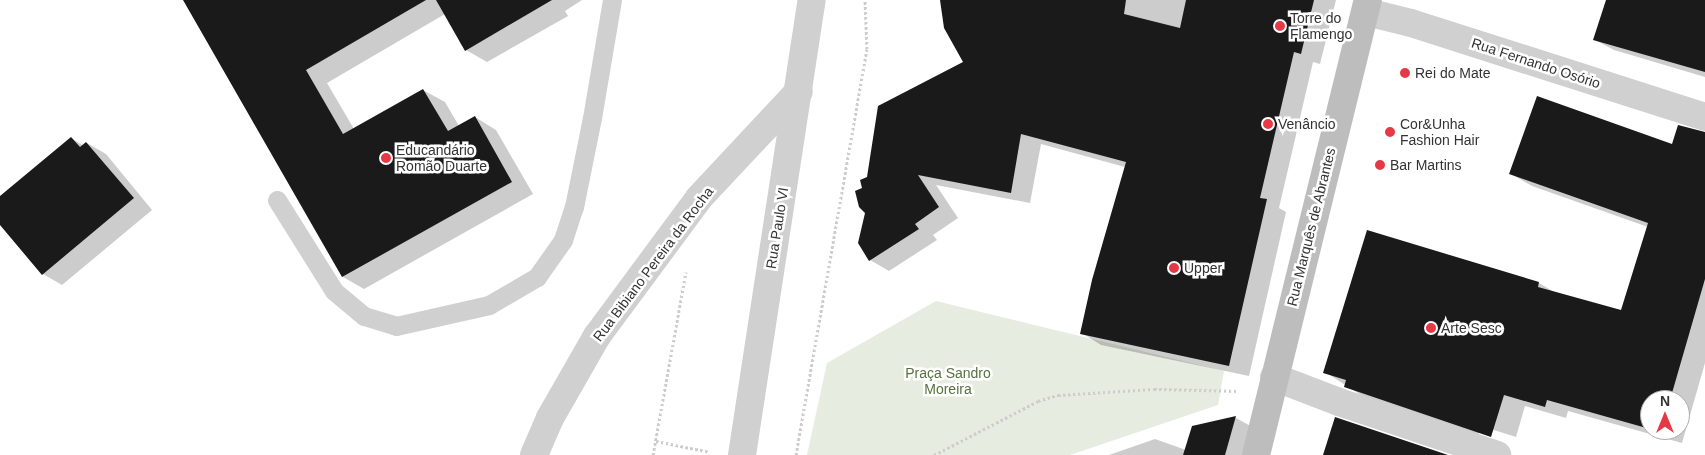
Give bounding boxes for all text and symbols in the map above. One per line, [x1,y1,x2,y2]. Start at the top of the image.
place label: Torre do Flamengo [1290,10,1352,42]
marker: Torre do Flamengo [1274,20,1286,32]
street label: Rua Fernando Osório [1469,34,1603,92]
place label: Rei do Mate [1415,65,1490,81]
marker: Rei do Mate [1399,67,1411,79]
place label: Venâncio [1278,116,1336,132]
place label: Cor&Unha Fashion Hair [1400,116,1479,148]
marker: Venâncio [1262,118,1274,130]
marker: Cor&Unha Fashion Hair [1384,126,1396,138]
place label: Educandário Romão Duarte [396,142,487,174]
street label: Rua Marquês de Abrantes [1283,146,1339,308]
marker: Educandário Romão Duarte [380,152,392,164]
place label: Bar Martins [1390,157,1462,173]
marker: Bar Martins [1374,159,1386,171]
street label: Rua Bibiano Pereira da Rocha [589,183,717,345]
street label: Rua Paulo VI [762,186,792,270]
place label: Upper [1184,260,1222,276]
marker: Upper [1168,262,1180,274]
place label: Arte Sesc [1441,320,1502,336]
marker: Arte Sesc [1425,322,1437,334]
park label: Praça Sandro Moreira [905,365,991,398]
north arrow [1640,390,1690,440]
text: N [1660,393,1670,409]

